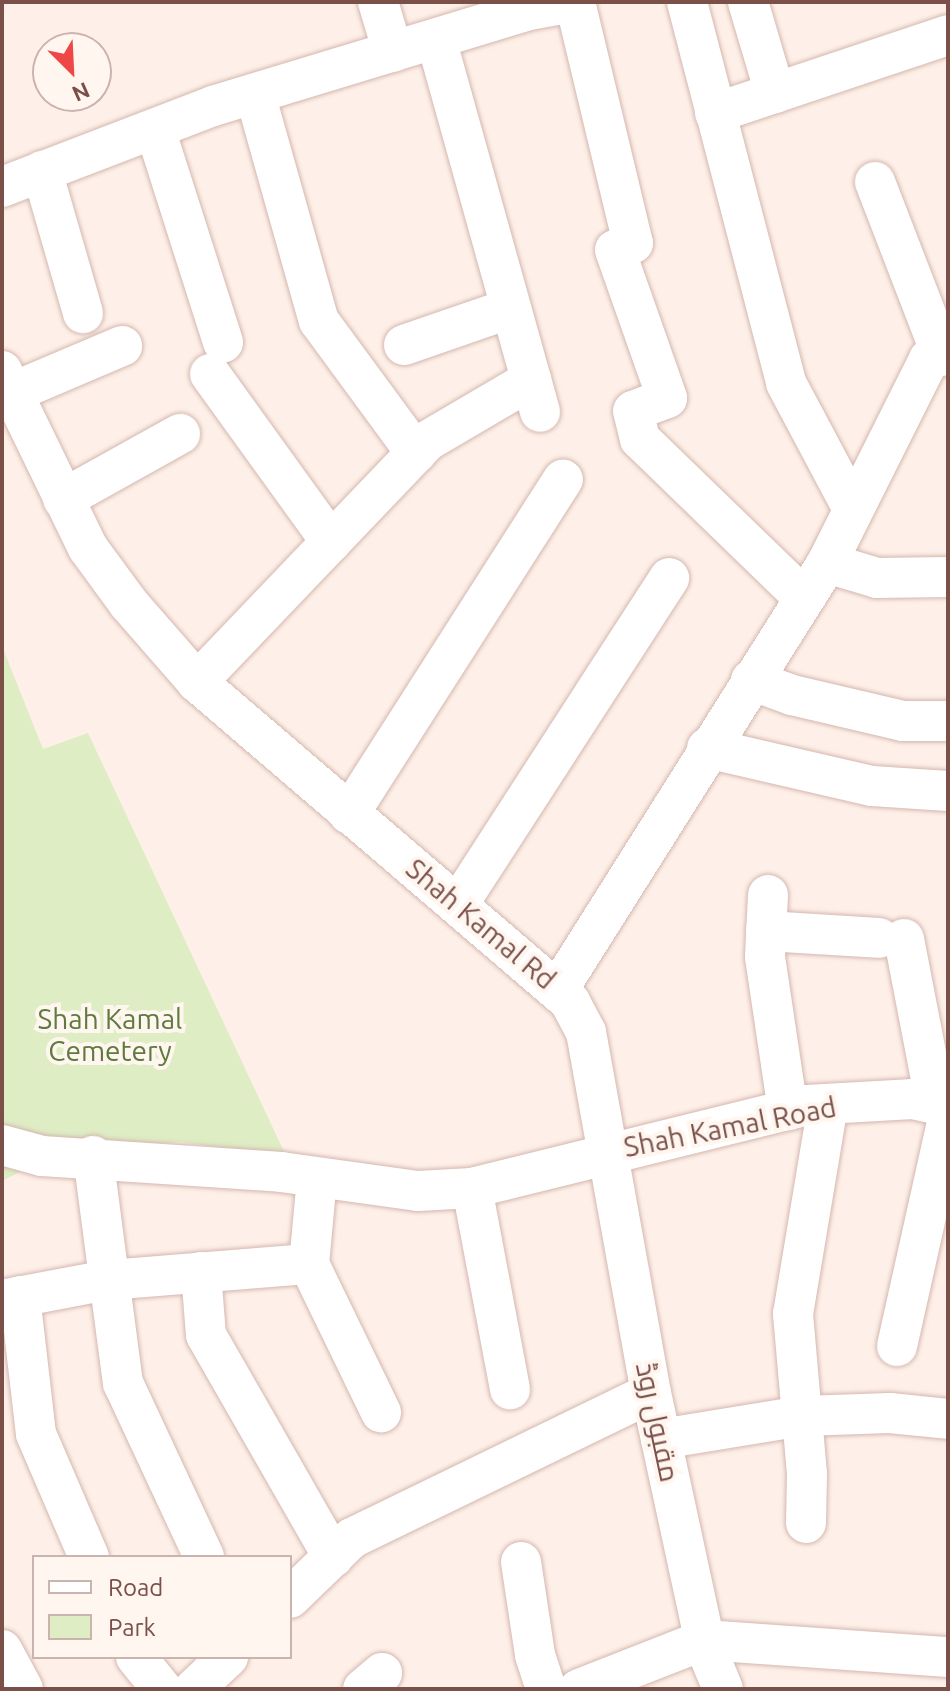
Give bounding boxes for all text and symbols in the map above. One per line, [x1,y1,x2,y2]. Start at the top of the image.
north arrow [32,32,112,112]
text: N [69,78,94,107]
street label: Shah Kamal Rd [399,852,563,996]
park label: Shah Kamal Cemetery [38,1002,182,1068]
street label: Shah Kamal Road [621,1090,839,1164]
street label: مقبول روڈ [629,1359,687,1485]
legend [32,1555,292,1659]
text: Road [108,1574,163,1601]
text: Park [108,1614,156,1641]

